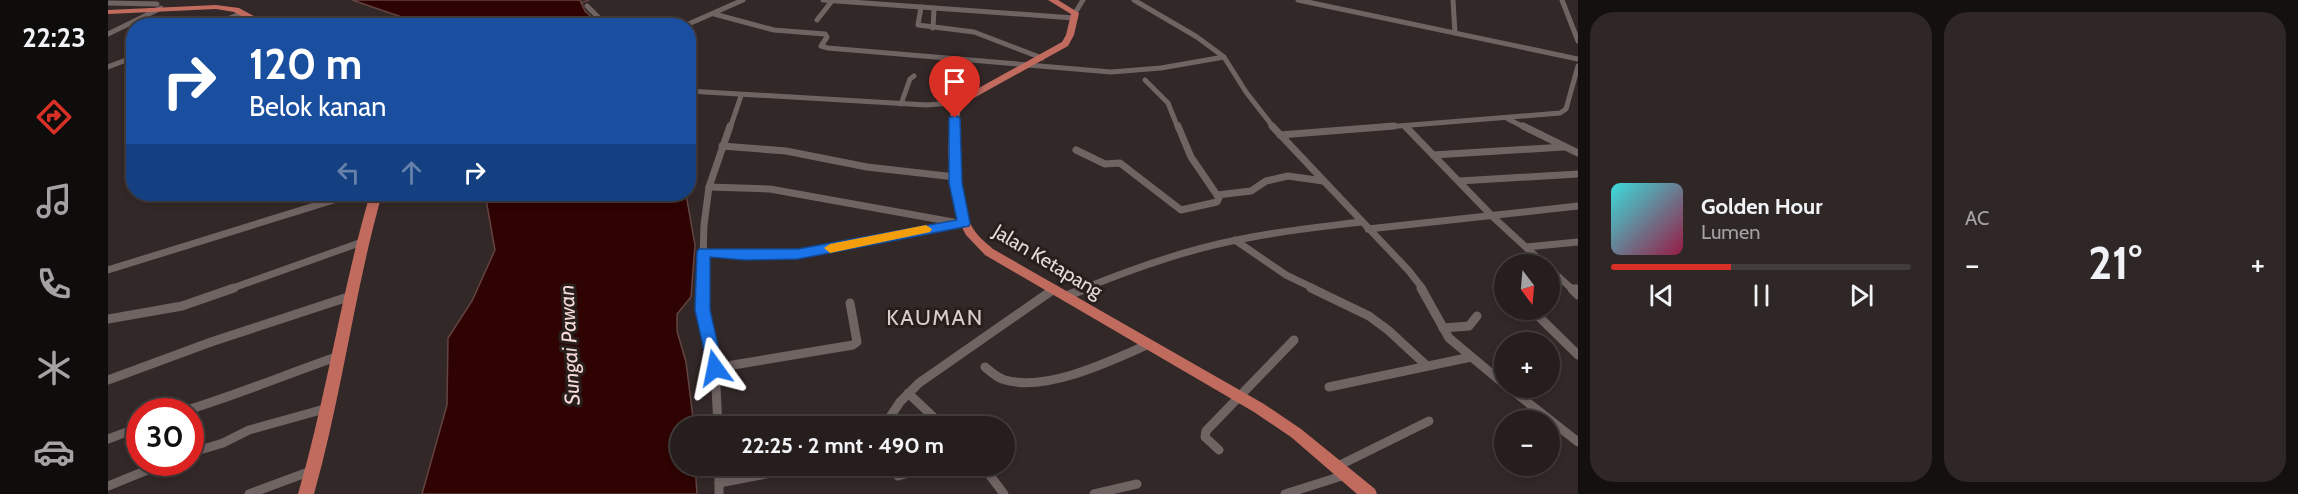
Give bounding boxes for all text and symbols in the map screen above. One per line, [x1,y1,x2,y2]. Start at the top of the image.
text: 22:23 [22,21,86,54]
text: 120 m [249,38,362,90]
icon: right [150,42,228,120]
pin [929,56,980,118]
icon: arrive [938,65,971,98]
text: Belok kanan [249,90,386,123]
icon: directions [33,96,75,138]
icon: left [332,156,365,189]
icon: ahead [395,156,428,189]
icon: right [458,156,491,189]
icon: music [33,180,75,222]
text: Golden Hour [1701,193,1822,220]
text: AC [1965,206,1989,230]
street label: Jalan Ketapang [988,218,1108,304]
text: Lumen [1701,220,1760,244]
text: 21° [2088,236,2142,290]
text: − [1965,244,1980,284]
text: + [2250,244,2265,284]
north arrow [1494,254,1560,320]
map controls [1494,254,1560,476]
icon: phone [33,263,75,305]
icon: previous [1645,279,1678,312]
icon: pause [1745,279,1778,312]
icon: next [1845,279,1878,312]
water label: Sungai Pawan [553,284,585,406]
district label: KAUMAN [886,304,984,331]
button: + [1494,332,1560,398]
position arrow [683,336,747,400]
icon: climate [33,347,75,389]
speed limit sign: 30 [126,398,204,476]
button: − [1494,410,1560,476]
icon: car [33,431,75,473]
text: 22:25 · 2 mnt · 490 m [741,432,944,459]

